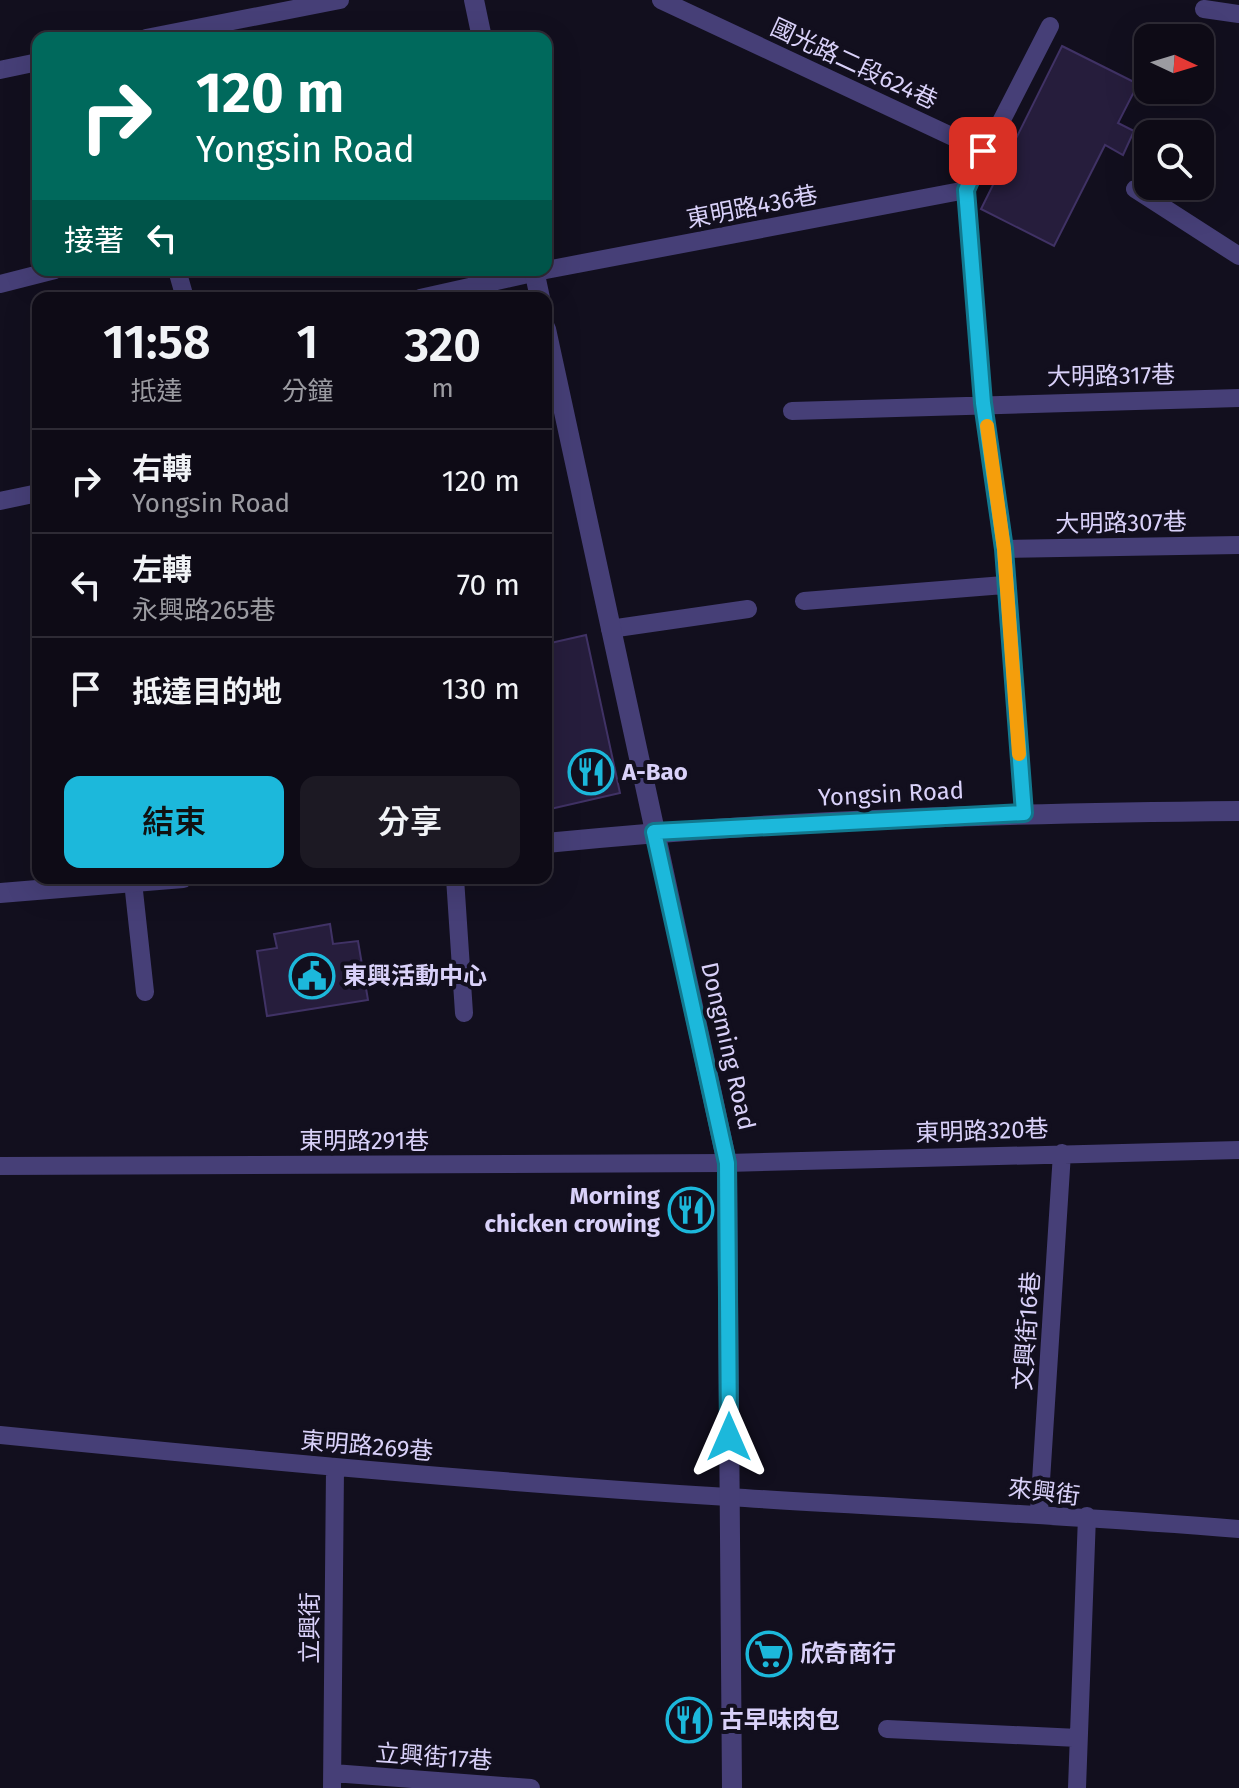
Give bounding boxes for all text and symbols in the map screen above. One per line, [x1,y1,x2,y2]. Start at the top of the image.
street label: 國光路二段624巷 [766,13,942,115]
north arrow [1134,24,1214,104]
map controls [1134,24,1214,200]
text: 120 m [196,60,344,127]
icon: right [64,64,168,168]
pin [949,117,1017,185]
button: search [1134,120,1214,200]
text: Yongsin Road [196,128,415,172]
icon: arrive [961,129,1005,173]
street label: 東明路436巷 [684,181,820,233]
icon: left [140,216,184,260]
text: 接著 [64,223,124,259]
text: 11:58 [103,313,211,371]
text: 1 [297,313,318,371]
text: 320 [404,316,481,374]
street label: 大明路317巷 [1047,361,1175,391]
text: m [432,373,454,404]
text: 抵達 [131,376,183,407]
text: 分鐘 [282,376,334,407]
text: 右轉 [132,451,192,487]
icon: right [64,459,108,503]
text: 120 m [442,463,520,499]
text: Yongsin Road [132,488,290,519]
street label: 大明路307巷 [1055,508,1187,538]
text: 左轉 [132,552,192,588]
icon: left [64,563,108,607]
text: 70 m [457,567,520,603]
text: 永興路265巷 [132,595,276,626]
icon: arrive [64,667,108,711]
text: 130 m [442,671,520,707]
text: 抵達目的地 [132,674,282,710]
restaurant icon: A-Bao [567,748,615,796]
place label: A-Bao [621,758,688,786]
button: 結束 [64,776,284,868]
button: 分享 [300,776,520,868]
street label: Yongsin Road [817,776,965,812]
public building icon: 東興活動中心 [288,952,336,1000]
street label: Dongming Road [695,959,761,1133]
place label: 東興活動中心 [343,962,487,990]
street label: 東明路320巷 [915,1115,1049,1147]
street label: 東明路291巷 [299,1127,429,1155]
place label: Morning chicken crowing [484,1182,661,1238]
restaurant icon: Morning chicken crowing [667,1186,715,1234]
street label: 文興街16巷 [1009,1271,1045,1391]
position arrow [687,1395,771,1479]
street label: 東明路269巷 [300,1426,434,1466]
street label: 來興街 [1007,1474,1081,1510]
street label: 立興街 [296,1592,324,1664]
supermarket icon: 欣奇商行 [745,1630,793,1678]
place label: 欣奇商行 [800,1640,896,1668]
restaurant icon: 古早味肉包 [665,1696,713,1744]
place label: 古早味肉包 [720,1706,840,1734]
street label: 立興街17巷 [375,1739,493,1775]

